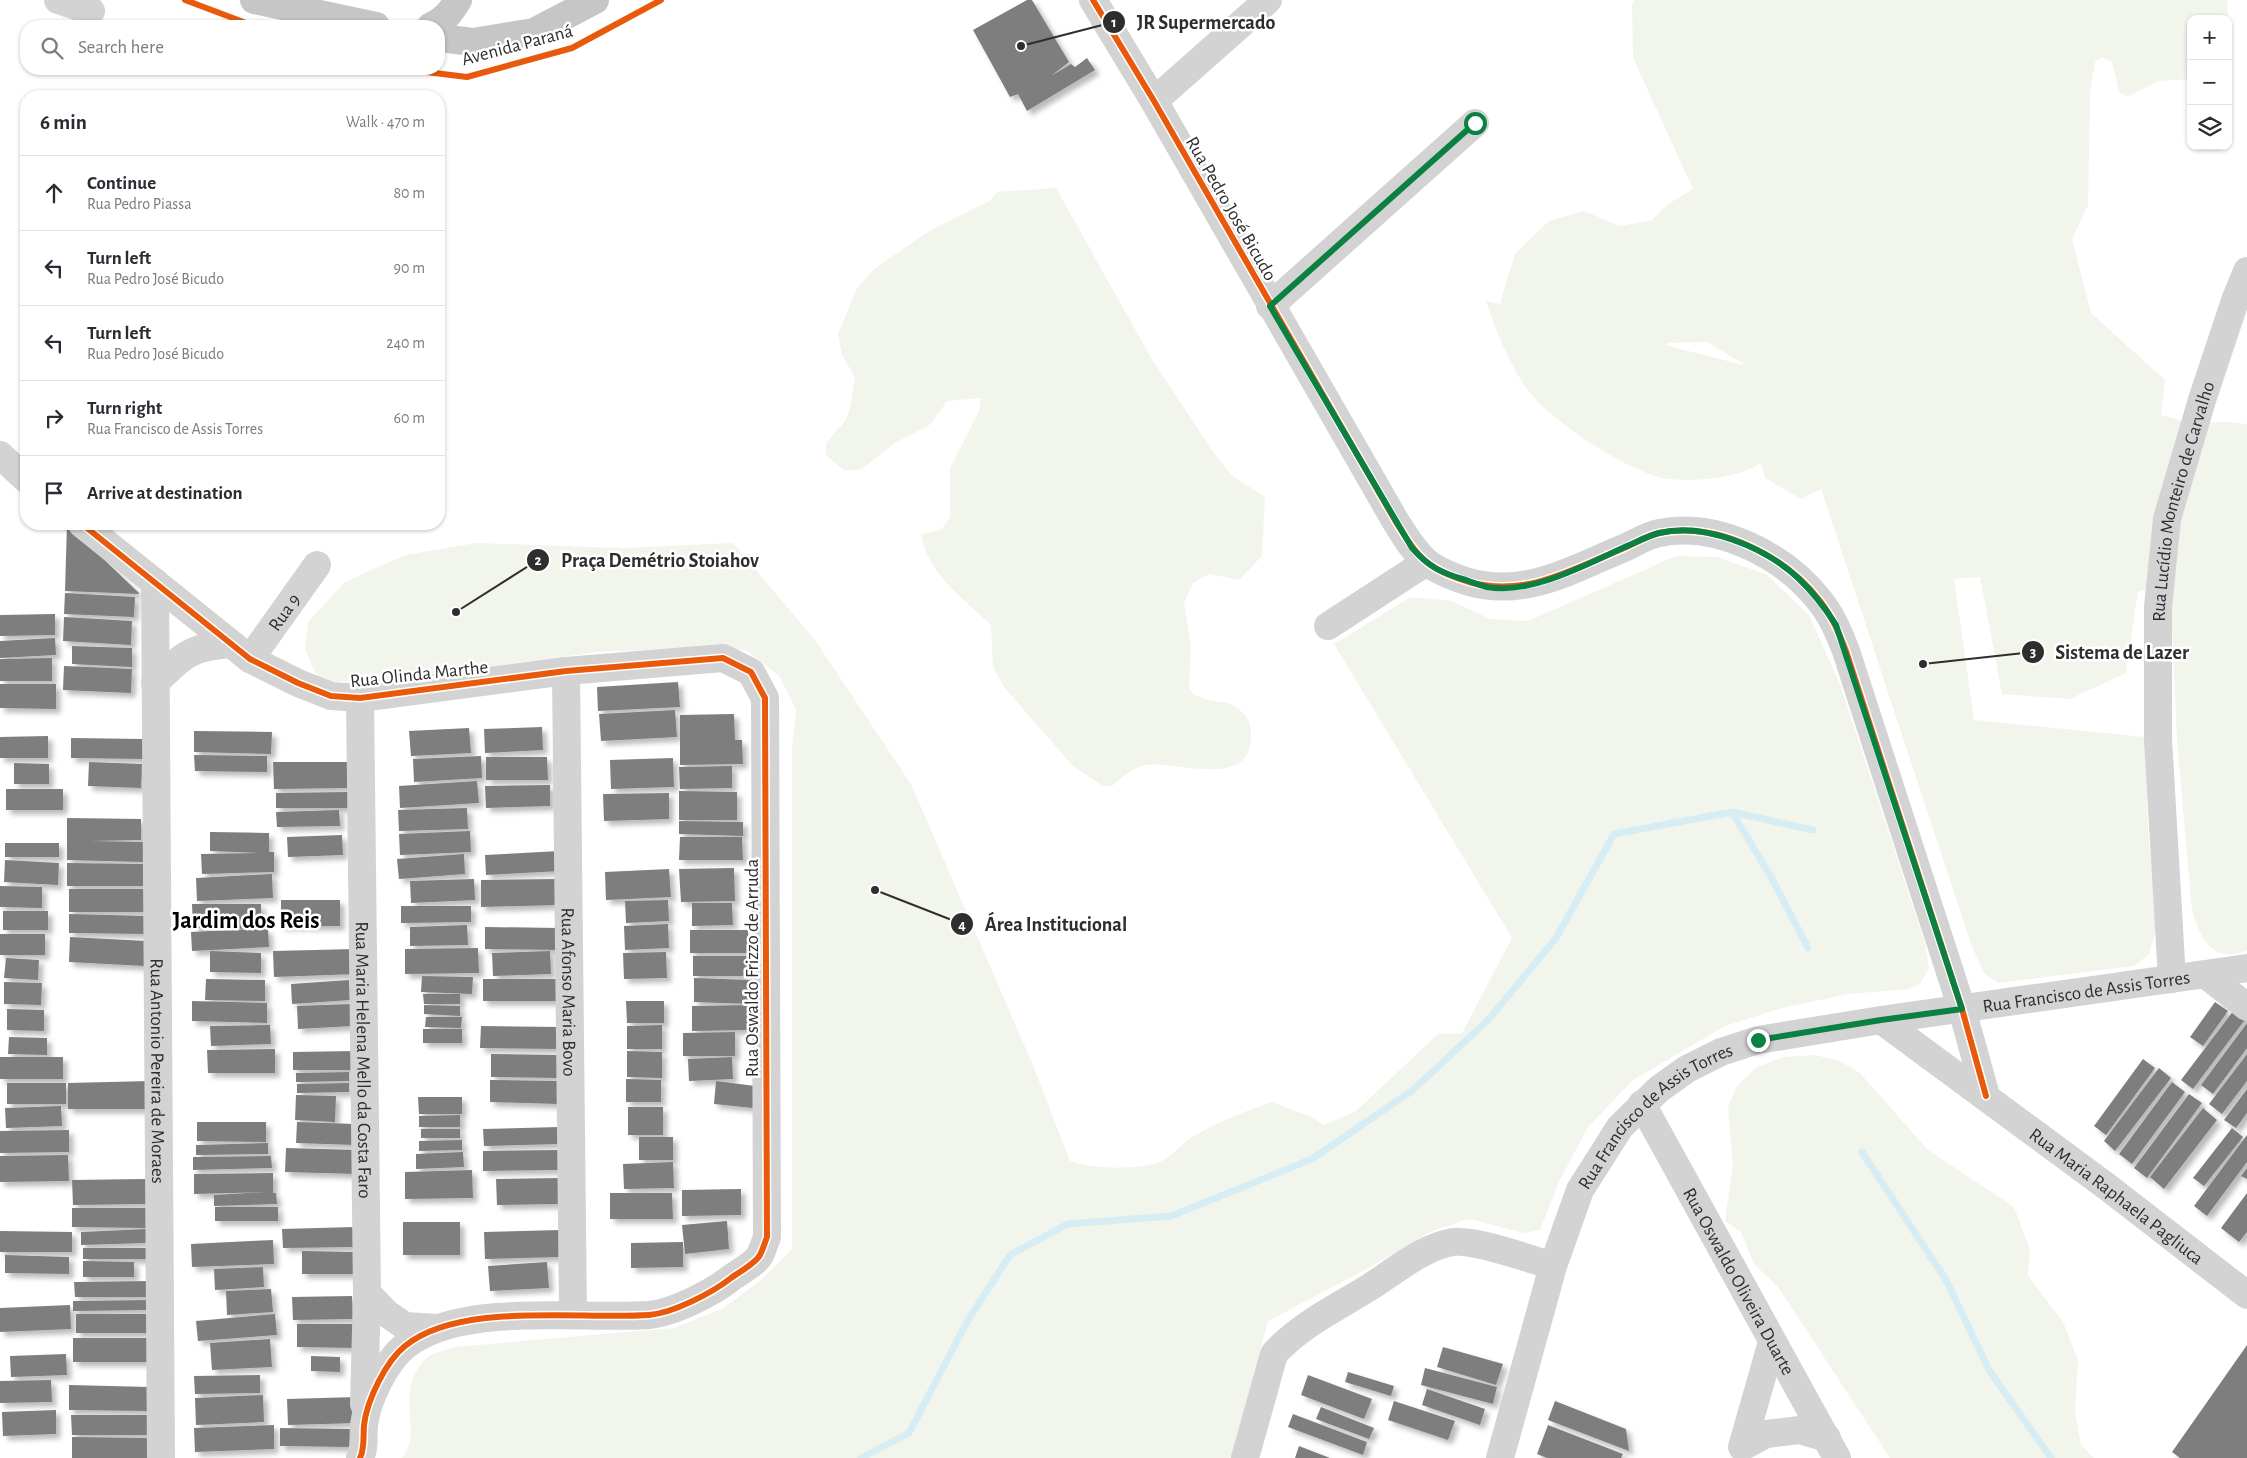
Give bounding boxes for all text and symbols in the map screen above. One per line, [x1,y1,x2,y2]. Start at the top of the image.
callout: JR Supermercado [1101,5,1285,40]
text: JR Supermercado [1137,13,1275,33]
text: 1 [1111,15,1117,30]
map controls [2187,15,2232,150]
button: + [2187,15,2232,60]
search box [20,20,445,75]
street label: Avenida Paraná [460,21,575,69]
icon: search [38,34,66,62]
text: Search here [78,38,164,57]
button: − [2187,60,2232,105]
button: layers [2187,105,2232,150]
text: 6 min [40,112,87,133]
route start [1464,112,1487,135]
text: Walk · 470 m [346,114,425,130]
street label: Rua Pedro José Bicudo [1182,134,1280,284]
text: Continue [87,174,156,193]
icon: ahead [40,179,68,207]
text: 80 m [394,185,425,201]
text: Rua Pedro Piassa [87,196,192,212]
text: Turn left [87,249,151,268]
icon: left [40,254,68,282]
text: 90 m [394,260,425,276]
text: Rua Pedro José Bicudo [87,271,224,287]
text: Turn left [87,324,151,343]
icon: left [40,329,68,357]
text: 240 m [386,335,425,351]
text: Rua Pedro José Bicudo [87,346,224,362]
street label: Rua Lucídio Monteiro de Carvalho [2150,379,2219,622]
text: Turn right [87,399,162,418]
icon: right [40,404,68,432]
text: 60 m [394,410,425,426]
text: Rua Francisco de Assis Torres [87,421,263,437]
icon: arrive [40,479,68,507]
text: Arrive at destination [87,484,243,503]
callout: Praça Demétrio Stoiahov [526,542,769,577]
text: Praça Demétrio Stoiahov [561,551,759,571]
text: 2 [534,553,542,568]
street label: Rua 9 [265,590,304,635]
callout: Sistema de Lazer [2021,634,2199,669]
text: Sistema de Lazer [2055,643,2189,663]
text: 3 [2030,645,2036,660]
street label: Rua Olinda Marthe [349,658,489,691]
street label: Rua Oswaldo Frizzo de Arruda [743,859,762,1077]
street label: Rua Afonso Maria Bovo [558,907,578,1077]
callout: Área Institucional [950,907,1137,942]
district label: Jardim dos Reis [173,909,319,933]
text: Área Institucional [985,911,1127,935]
text: 4 [958,918,966,933]
street label: Rua Maria Helena Mello da Costa Faro [352,921,374,1199]
street label: Rua Antonio Pereira de Moraes [147,958,167,1184]
street label: Rua Francisco de Assis Torres [1981,968,2191,1016]
route end [1747,1029,1770,1052]
street label: Rua Francisco de Assis Torres [1575,1041,1735,1193]
street label: Rua Maria Raphaela Pagliuca [2025,1125,2207,1269]
street label: Rua Oswaldo Oliveira Duarte [1679,1185,1797,1379]

